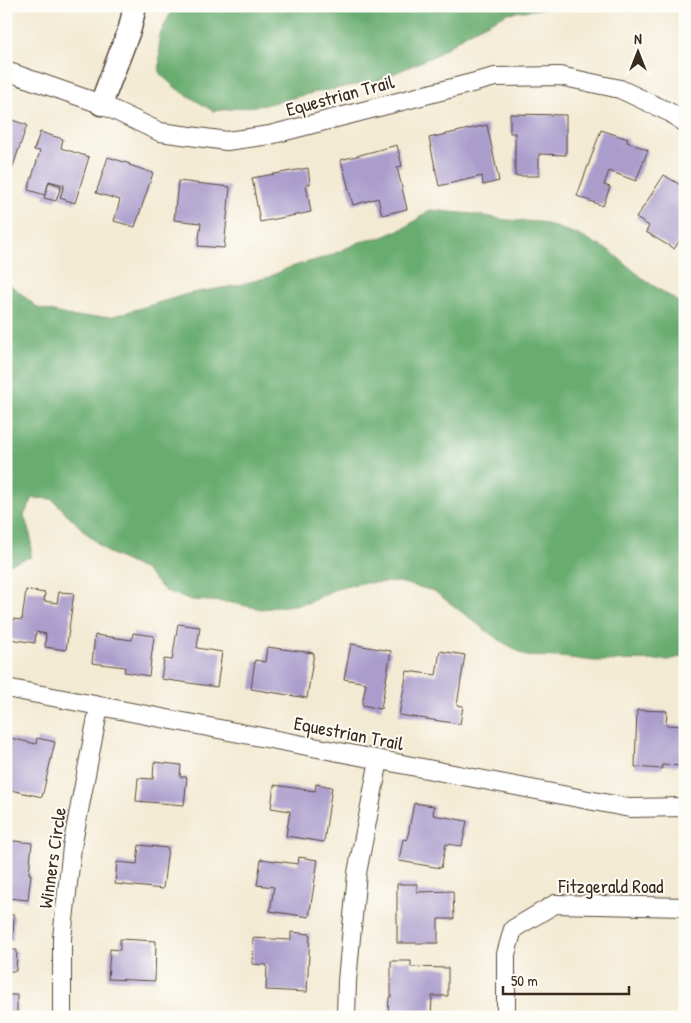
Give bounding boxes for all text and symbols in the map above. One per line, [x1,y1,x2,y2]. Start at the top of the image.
north arrow [614,28,664,78]
text: N [634,29,642,48]
street label: Equestrian Trail [283,68,398,122]
street label: Equestrian Trail [292,710,407,757]
street label: Winners Circle [32,805,72,910]
street label: Fitzgerald Road [558,873,664,899]
scale bar [503,963,630,995]
text: 50 m [511,970,538,991]

